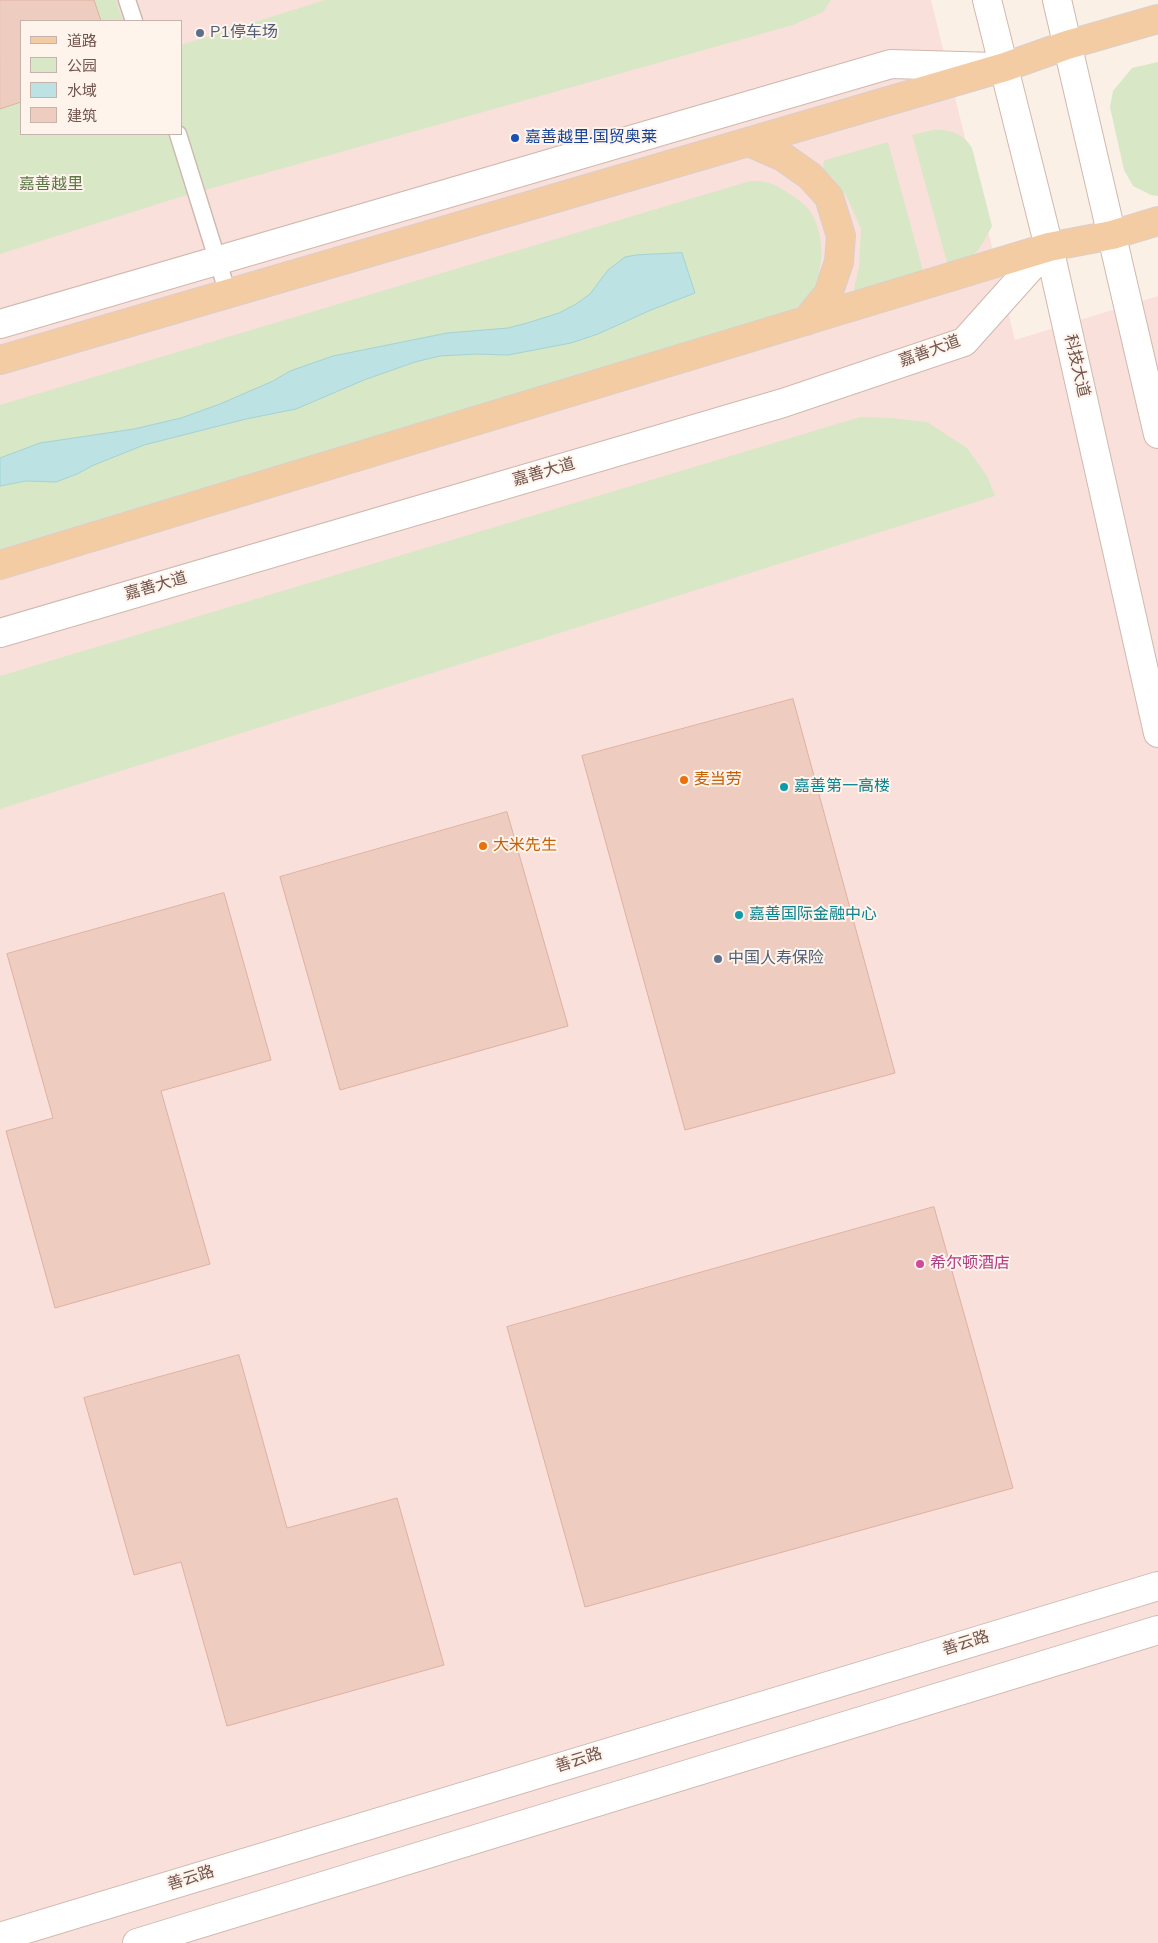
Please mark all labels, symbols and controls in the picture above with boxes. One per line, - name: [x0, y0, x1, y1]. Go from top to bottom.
- legend: [20, 20, 182, 135]
- place label: P1停车场: [210, 23, 278, 43]
- marker: P1停车场: [194, 27, 206, 39]
- text: 道路: [67, 31, 97, 51]
- text: 公园: [67, 56, 97, 76]
- text: 水域: [67, 81, 97, 101]
- text: 建筑: [67, 106, 97, 126]
- place label: 嘉善越里·国贸奥莱: [525, 128, 657, 148]
- marker: 嘉善越里·国贸奥莱: [509, 132, 521, 144]
- park label: 嘉善越里: [19, 175, 83, 195]
- street label: 嘉善大道: [897, 332, 963, 372]
- street label: 科技大道: [1059, 333, 1093, 399]
- street label: 嘉善大道: [511, 455, 577, 491]
- street label: 嘉善大道: [123, 569, 189, 605]
- place label: 麦当劳: [694, 770, 742, 790]
- marker: 麦当劳: [678, 774, 690, 786]
- place label: 嘉善第一高楼: [794, 777, 890, 797]
- marker: 嘉善第一高楼: [778, 781, 790, 793]
- place label: 大米先生: [493, 836, 557, 856]
- marker: 大米先生: [477, 840, 489, 852]
- place label: 嘉善国际金融中心: [749, 905, 877, 925]
- marker: 嘉善国际金融中心: [733, 909, 745, 921]
- place label: 中国人寿保险: [728, 949, 824, 969]
- marker: 中国人寿保险: [712, 953, 724, 965]
- place label: 希尔顿酒店: [930, 1254, 1010, 1274]
- marker: 希尔顿酒店: [914, 1258, 926, 1270]
- street label: 善云路: [940, 1628, 992, 1660]
- street label: 善云路: [553, 1745, 605, 1777]
- street label: 善云路: [165, 1863, 217, 1895]

